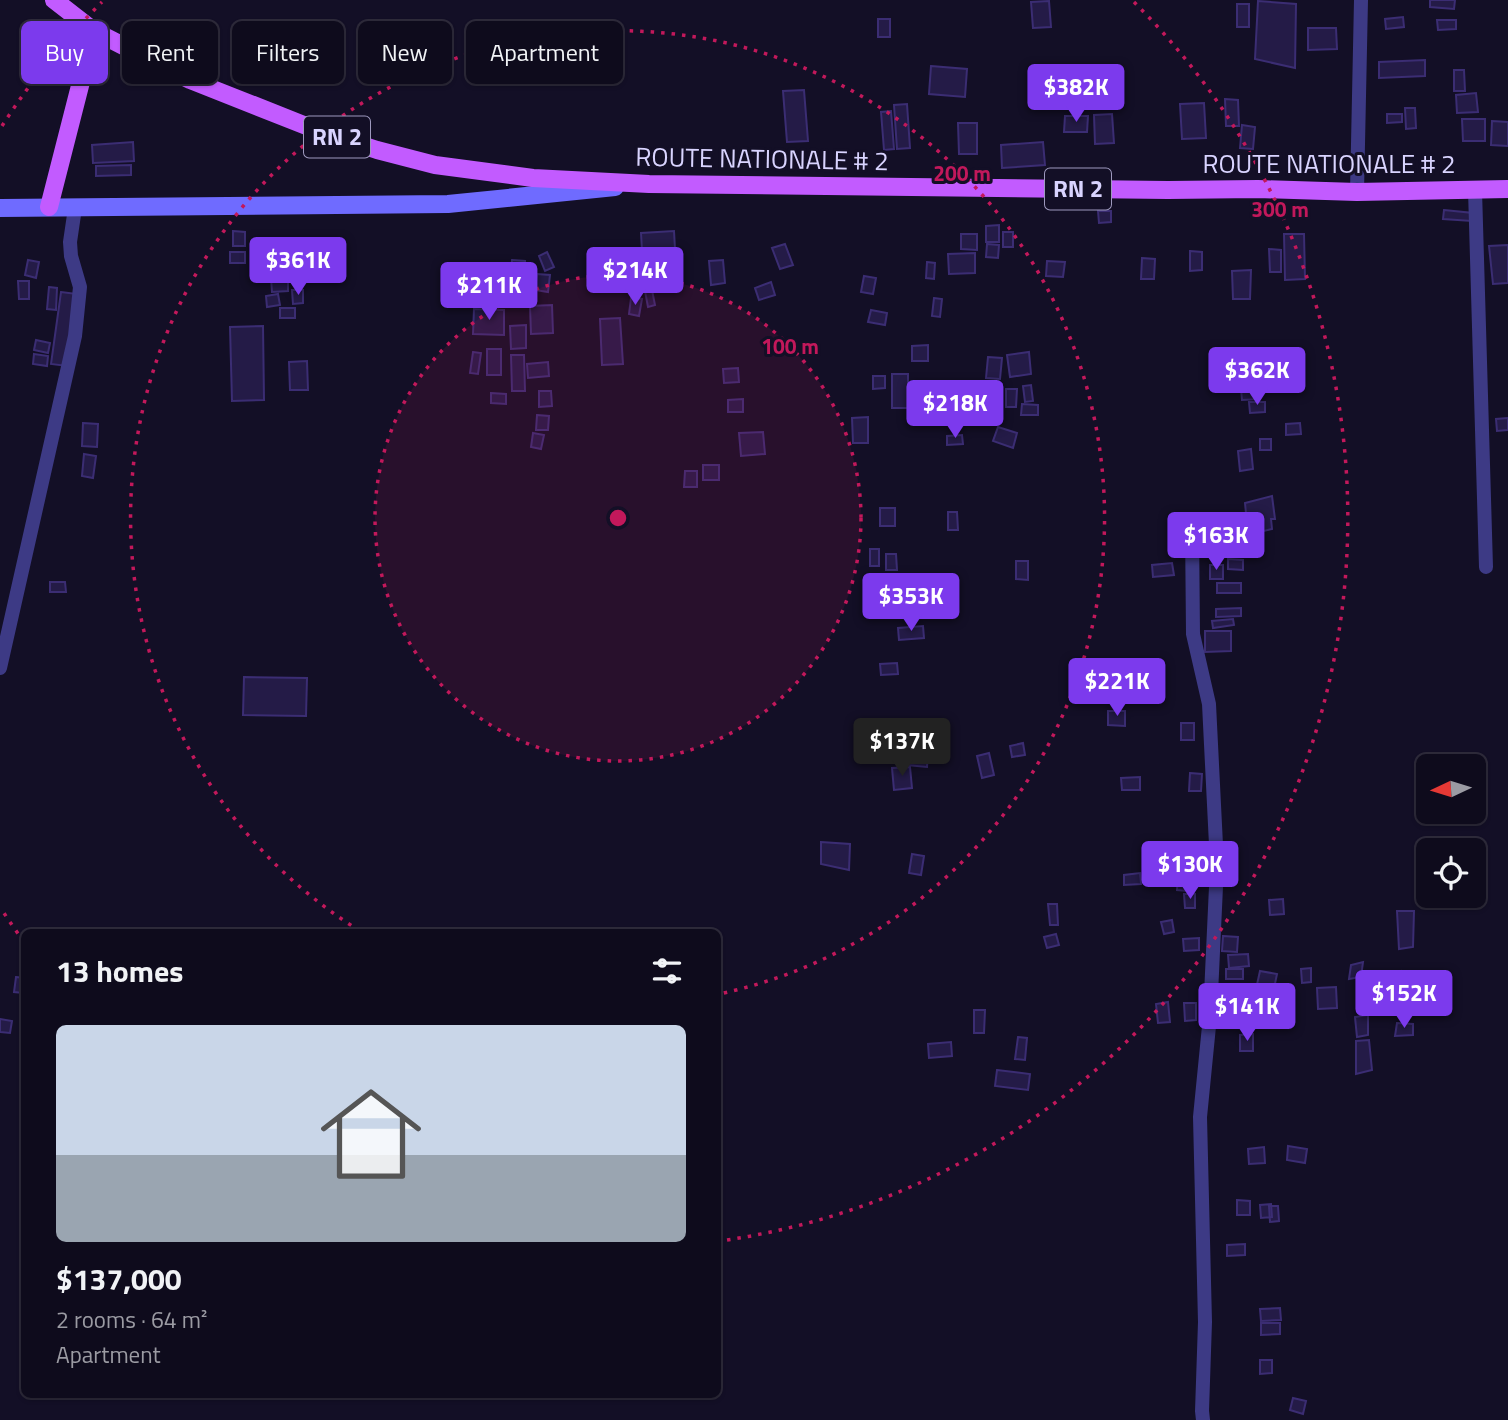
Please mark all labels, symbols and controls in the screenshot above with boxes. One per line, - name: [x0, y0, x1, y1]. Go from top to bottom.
- chip: Buy: [21, 21, 108, 84]
- chip: Rent: [122, 21, 218, 84]
- chip: Filters: [232, 21, 344, 84]
- chip: New: [358, 21, 452, 84]
- chip: Apartment: [466, 21, 623, 84]
- pin: $382K: [1027, 64, 1125, 124]
- text: $382K: [1043, 69, 1109, 104]
- road number: RN 2: [304, 117, 370, 158]
- street label: ROUTE NATIONALE # 2: [635, 137, 889, 180]
- street label: ROUTE NATIONALE # 2: [1202, 144, 1456, 183]
- text: 200 m: [933, 157, 991, 189]
- road number: RN 2: [1045, 168, 1111, 210]
- text: 300 m: [1251, 193, 1309, 225]
- pin: $361K: [249, 238, 347, 297]
- text: $361K: [265, 242, 331, 277]
- pin: $214K: [586, 247, 684, 307]
- text: $214K: [602, 252, 668, 287]
- pin: $211K: [440, 262, 538, 322]
- text: $211K: [456, 267, 522, 302]
- text: 100 m: [761, 330, 819, 362]
- pin: $362K: [1208, 348, 1306, 407]
- text: $362K: [1224, 352, 1290, 387]
- pin: $218K: [906, 380, 1004, 440]
- text: $218K: [922, 385, 988, 420]
- centre of rings: [606, 506, 630, 530]
- pin: $163K: [1167, 512, 1265, 572]
- text: $163K: [1183, 517, 1249, 552]
- pin: $353K: [862, 574, 960, 633]
- text: $353K: [878, 578, 944, 613]
- pin: $221K: [1068, 658, 1166, 718]
- text: $221K: [1084, 663, 1150, 698]
- pin: $137K: [853, 718, 951, 778]
- text: $137K: [869, 723, 935, 758]
- north arrow: [1416, 754, 1486, 824]
- map controls: [1416, 754, 1486, 908]
- button: locate: [1416, 838, 1486, 908]
- pin: $130K: [1141, 842, 1239, 901]
- text: $130K: [1157, 846, 1223, 881]
- text: 13 homes: [56, 948, 183, 994]
- icon: filters: [648, 952, 686, 990]
- pin: $152K: [1355, 970, 1453, 1030]
- text: $152K: [1371, 975, 1437, 1010]
- pin: $141K: [1198, 984, 1296, 1043]
- text: $141K: [1214, 988, 1280, 1023]
- icon: home: [308, 1071, 434, 1197]
- text: $137,000: [56, 1256, 182, 1302]
- text: 2 rooms · 64 m²: [56, 1302, 207, 1337]
- text: Apartment: [56, 1337, 161, 1372]

